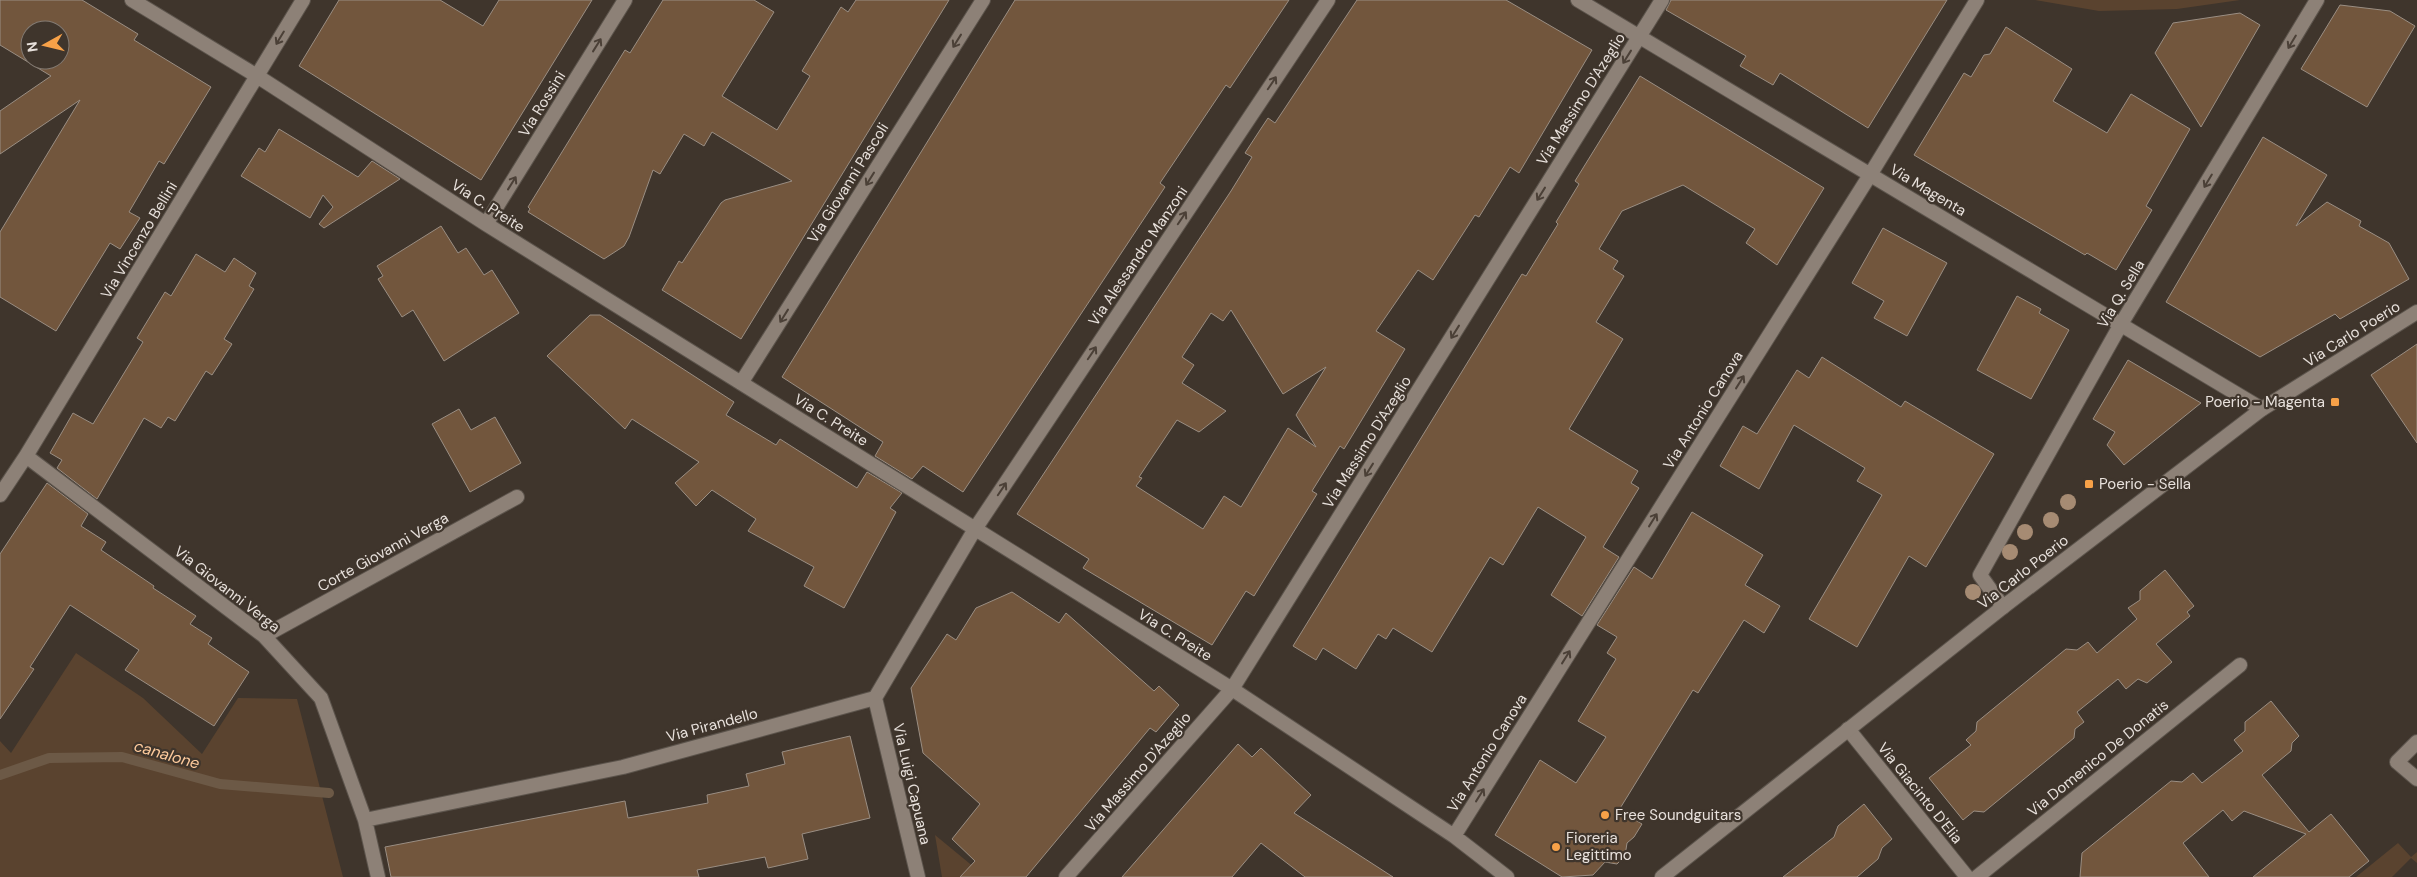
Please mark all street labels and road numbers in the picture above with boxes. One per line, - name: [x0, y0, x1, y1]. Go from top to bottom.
- street label: Via Massimo D'Azeglio: [1532, 29, 1630, 169]
- street label: Via Rossini: [514, 67, 570, 141]
- street label: Via Giovanni Pascoli: [803, 119, 893, 247]
- street label: Via Magenta: [1886, 159, 1970, 221]
- street label: Via C. Preite: [447, 175, 529, 237]
- street label: Via Vincenzo Bellini: [96, 178, 182, 302]
- street label: Via Alessandro Manzoni: [1084, 182, 1192, 330]
- street label: Via Q. Sella: [2093, 256, 2149, 332]
- street label: Via Carlo Poerio: [2300, 296, 2404, 372]
- street label: Via Antonio Canova: [1659, 347, 1747, 473]
- street label: Via Massimo D'Azeglio: [1318, 372, 1416, 512]
- street label: Via C. Preite: [790, 389, 872, 451]
- street label: Corte Giovanni Verga: [314, 508, 452, 596]
- street label: Via Carlo Poerio: [1973, 530, 2073, 614]
- street label: Via Giovanni Verga: [170, 541, 284, 637]
- street label: Via C. Preite: [1134, 604, 1216, 666]
- street label: Via Antonio Canova: [1443, 690, 1531, 816]
- street label: Via Domenico De Donatis: [2023, 695, 2173, 821]
- street label: Via Pirandello: [664, 703, 760, 747]
- street label: Via Massimo D'Azeglio: [1080, 708, 1196, 836]
- street label: Via Luigi Capuana: [888, 721, 936, 847]
- street label: Via Giacinto D'Elia: [1873, 738, 1967, 848]

